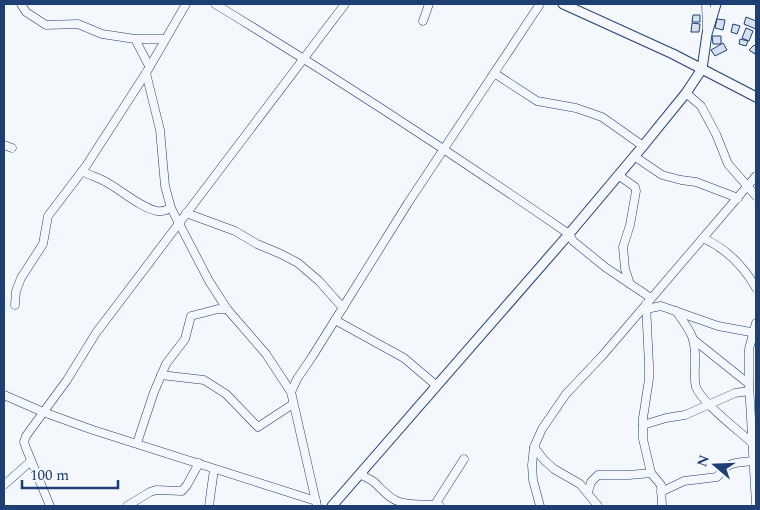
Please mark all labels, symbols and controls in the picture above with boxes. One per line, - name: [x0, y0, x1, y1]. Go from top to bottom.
- north arrow: [690, 440, 740, 490]
- text: N: [691, 452, 715, 470]
- scale bar: [22, 458, 119, 490]
- text: 100 m: [30, 464, 69, 487]

